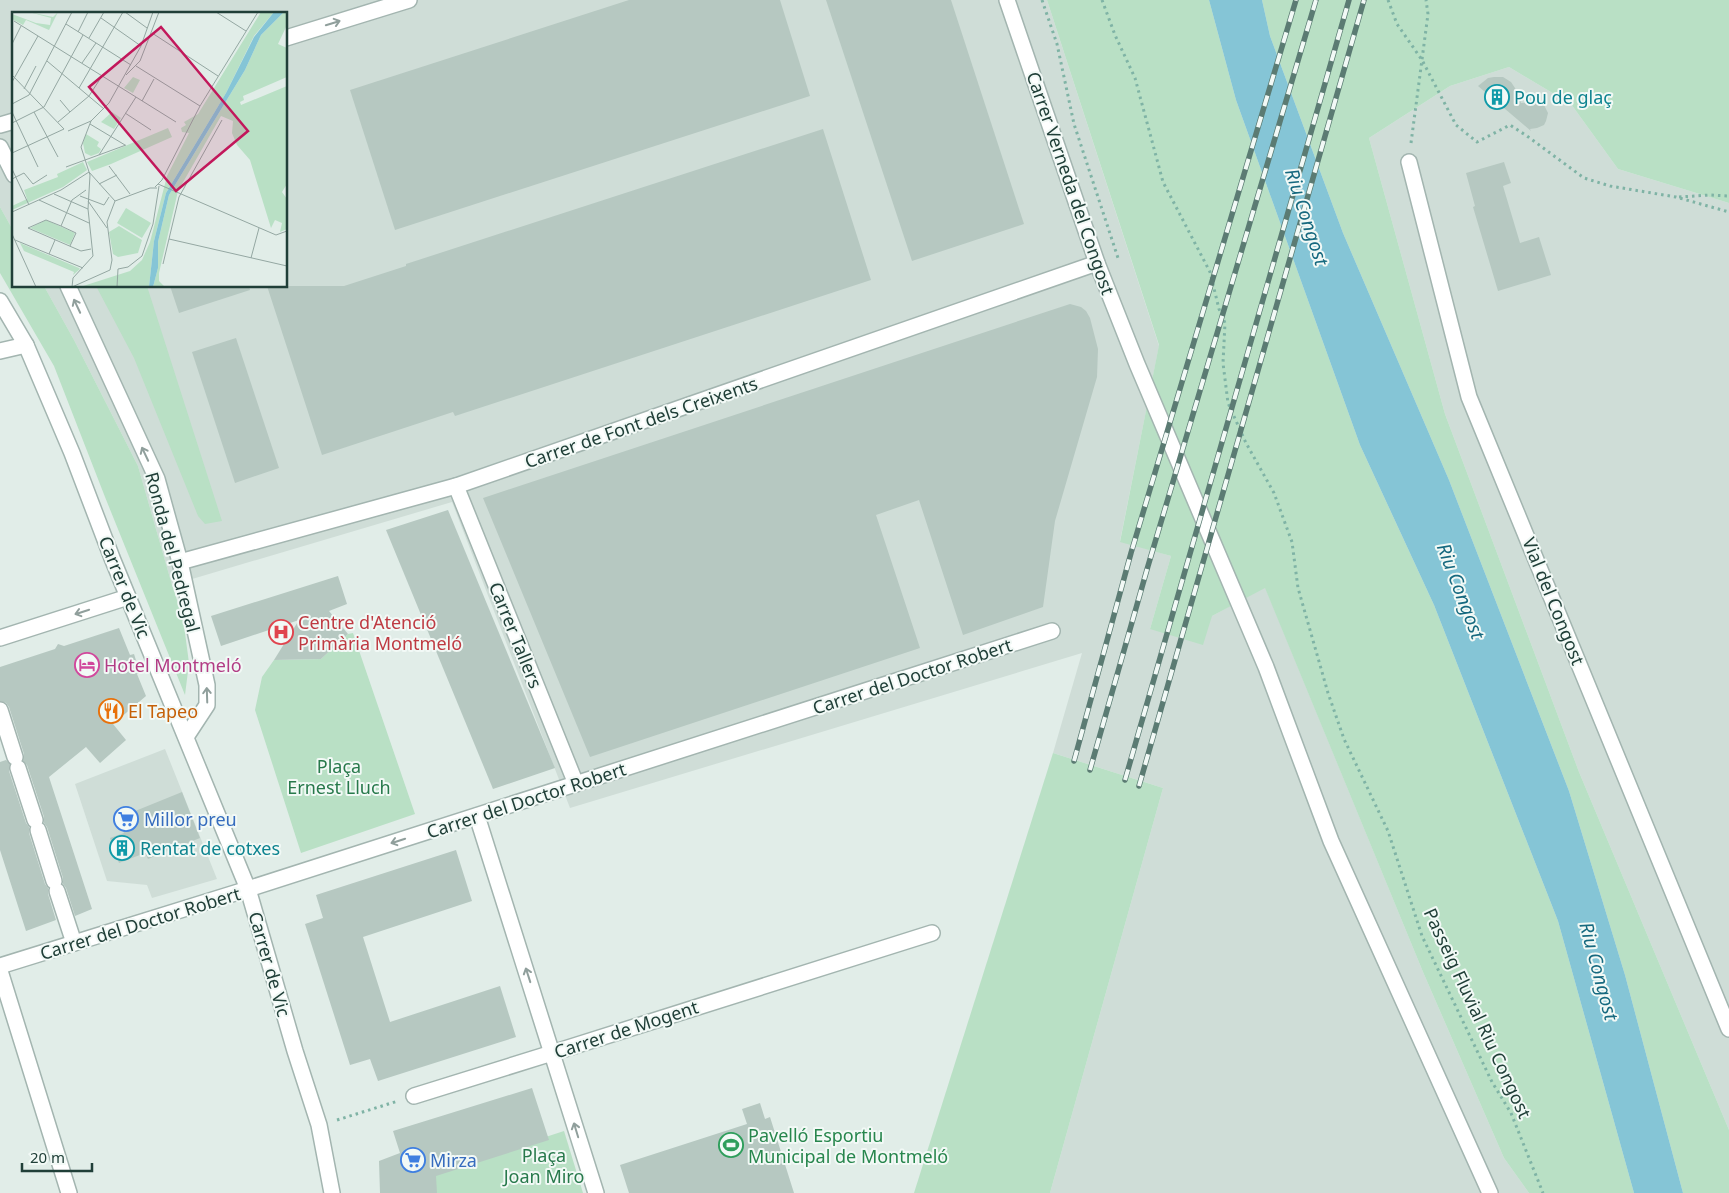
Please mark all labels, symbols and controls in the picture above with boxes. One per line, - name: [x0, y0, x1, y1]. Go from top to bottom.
- inset map: [12, 12, 288, 288]
- one-way arrow: [324, 18, 340, 28]
- street label: Carrer Verneda del Congost: [1021, 68, 1121, 298]
- building icon: Pou de glaç: [1484, 84, 1510, 110]
- place label: Pou de glaç: [1514, 85, 1612, 109]
- water label: Riu Congost: [1279, 165, 1335, 270]
- one-way arrow: [72, 299, 82, 314]
- street label: Carrer de Font dels Creixents: [521, 371, 761, 473]
- one-way arrow: [140, 447, 150, 462]
- street label: Ronda del Pedregal: [140, 469, 206, 635]
- street label: Carrer de Vic: [94, 532, 157, 642]
- street label: Vial del Congost: [1517, 534, 1591, 669]
- water label: Riu Congost: [1431, 539, 1491, 643]
- street label: Carrer Tallers: [484, 578, 548, 692]
- one-way arrow: [74, 608, 90, 618]
- place label: Centre d'Atenció Primària Montmeló: [298, 610, 462, 655]
- hospital icon: Centre d'Atenció Primària Montmeló: [268, 619, 294, 645]
- street label: Carrer del Doctor Robert: [809, 632, 1015, 720]
- hotel icon: Hotel Montmeló: [74, 652, 100, 678]
- place label: Hotel Montmeló: [104, 653, 242, 677]
- one-way arrow: [202, 688, 212, 704]
- restaurant icon: El Tapeo: [98, 698, 124, 724]
- place label: El Tapeo: [128, 699, 198, 723]
- park label: Plaça Ernest Lluch: [287, 754, 391, 799]
- street label: Carrer del Doctor Robert: [423, 756, 629, 844]
- supermarket icon: Millor preu: [113, 806, 139, 832]
- place label: Millor preu: [144, 807, 237, 831]
- building icon: Rentat de cotxes: [109, 835, 135, 861]
- place label: Rentat de cotxes: [140, 836, 280, 860]
- one-way arrow: [390, 837, 406, 846]
- street label: Carrer del Doctor Robert: [37, 881, 244, 965]
- street label: Passeig Fluvial Riu Congost: [1419, 904, 1538, 1122]
- street label: Carrer de Vic: [244, 909, 297, 1020]
- water label: Riu Congost: [1573, 919, 1625, 1024]
- one-way arrow: [522, 967, 532, 983]
- street label: Carrer de Mogent: [551, 994, 702, 1064]
- one-way arrow: [571, 1122, 581, 1138]
- place label: Pavelló Esportiu Municipal de Montmeló: [748, 1123, 948, 1168]
- sports icon: Pavelló Esportiu Municipal de Montmeló: [718, 1132, 744, 1158]
- scale bar: [22, 1140, 92, 1172]
- park label: Plaça Joan Miro: [502, 1143, 584, 1188]
- text: 20 m: [30, 1147, 65, 1167]
- supermarket icon: Mirza: [400, 1147, 426, 1173]
- place label: Mirza: [430, 1148, 477, 1172]

